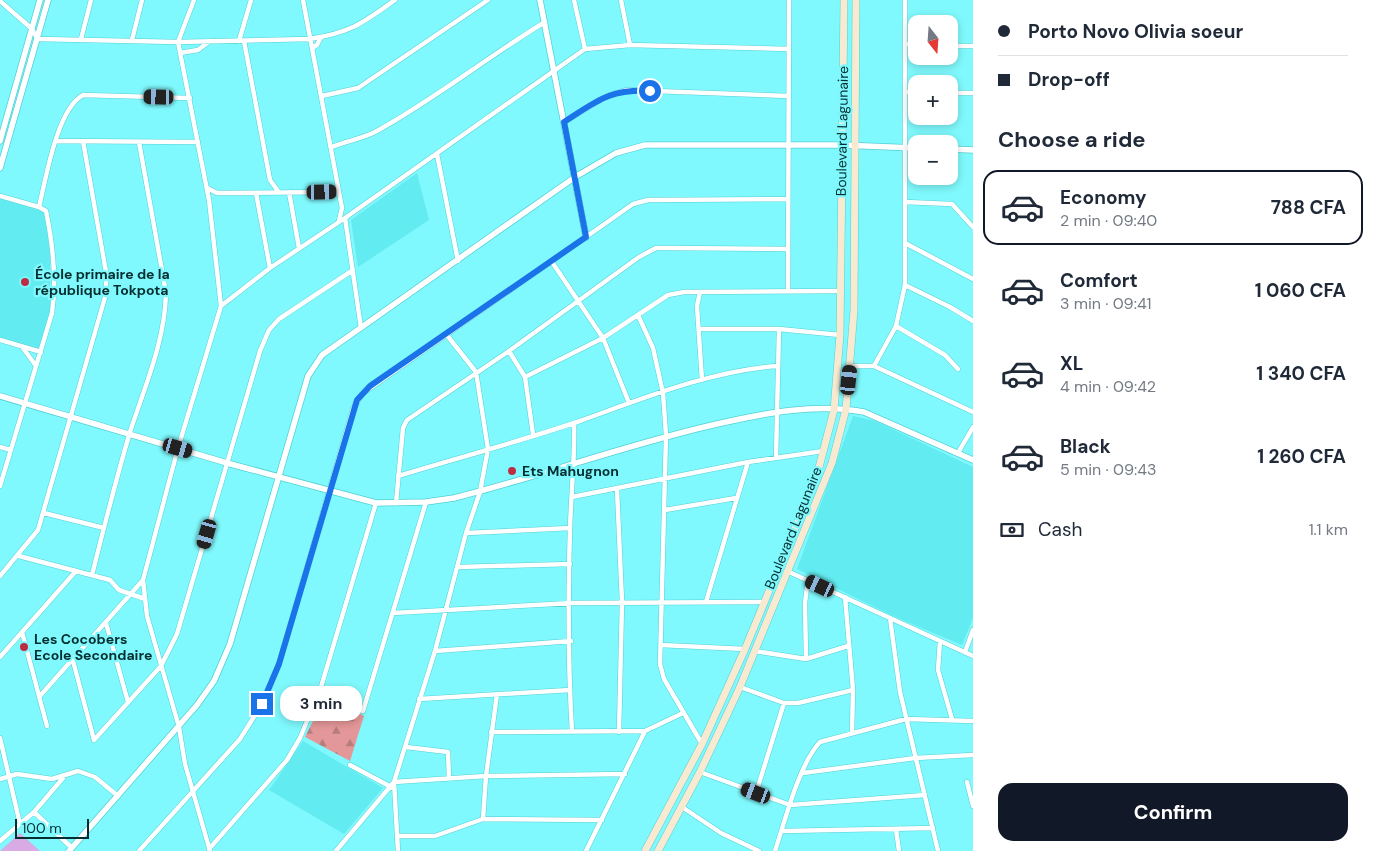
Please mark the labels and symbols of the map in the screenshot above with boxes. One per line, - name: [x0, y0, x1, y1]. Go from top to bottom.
- north arrow: [908, 15, 958, 65]
- street label: Boulevard Lagunaire: [832, 66, 852, 196]
- route start: [639, 80, 661, 102]
- car: [143, 89, 174, 105]
- car: [306, 184, 337, 200]
- place label: École primaire de la république Tokpota: [35, 265, 170, 299]
- marker: École primaire de la république Tokpota: [19, 276, 31, 288]
- car: [839, 364, 858, 396]
- car: [161, 437, 194, 459]
- place label: Ets Mahugnon: [522, 462, 619, 480]
- street label: Boulevard Lagunaire: [760, 464, 826, 592]
- marker: Ets Mahugnon: [506, 465, 518, 477]
- car: [195, 518, 218, 550]
- car: [803, 573, 836, 599]
- place label: Les Cocobers Ecole Secondaire: [34, 630, 152, 664]
- marker: Les Cocobers Ecole Secondaire: [18, 641, 30, 653]
- callout: 3 min: [280, 686, 362, 722]
- route end: [251, 693, 273, 715]
- car: [739, 781, 772, 805]
- scale bar: [15, 816, 89, 839]

